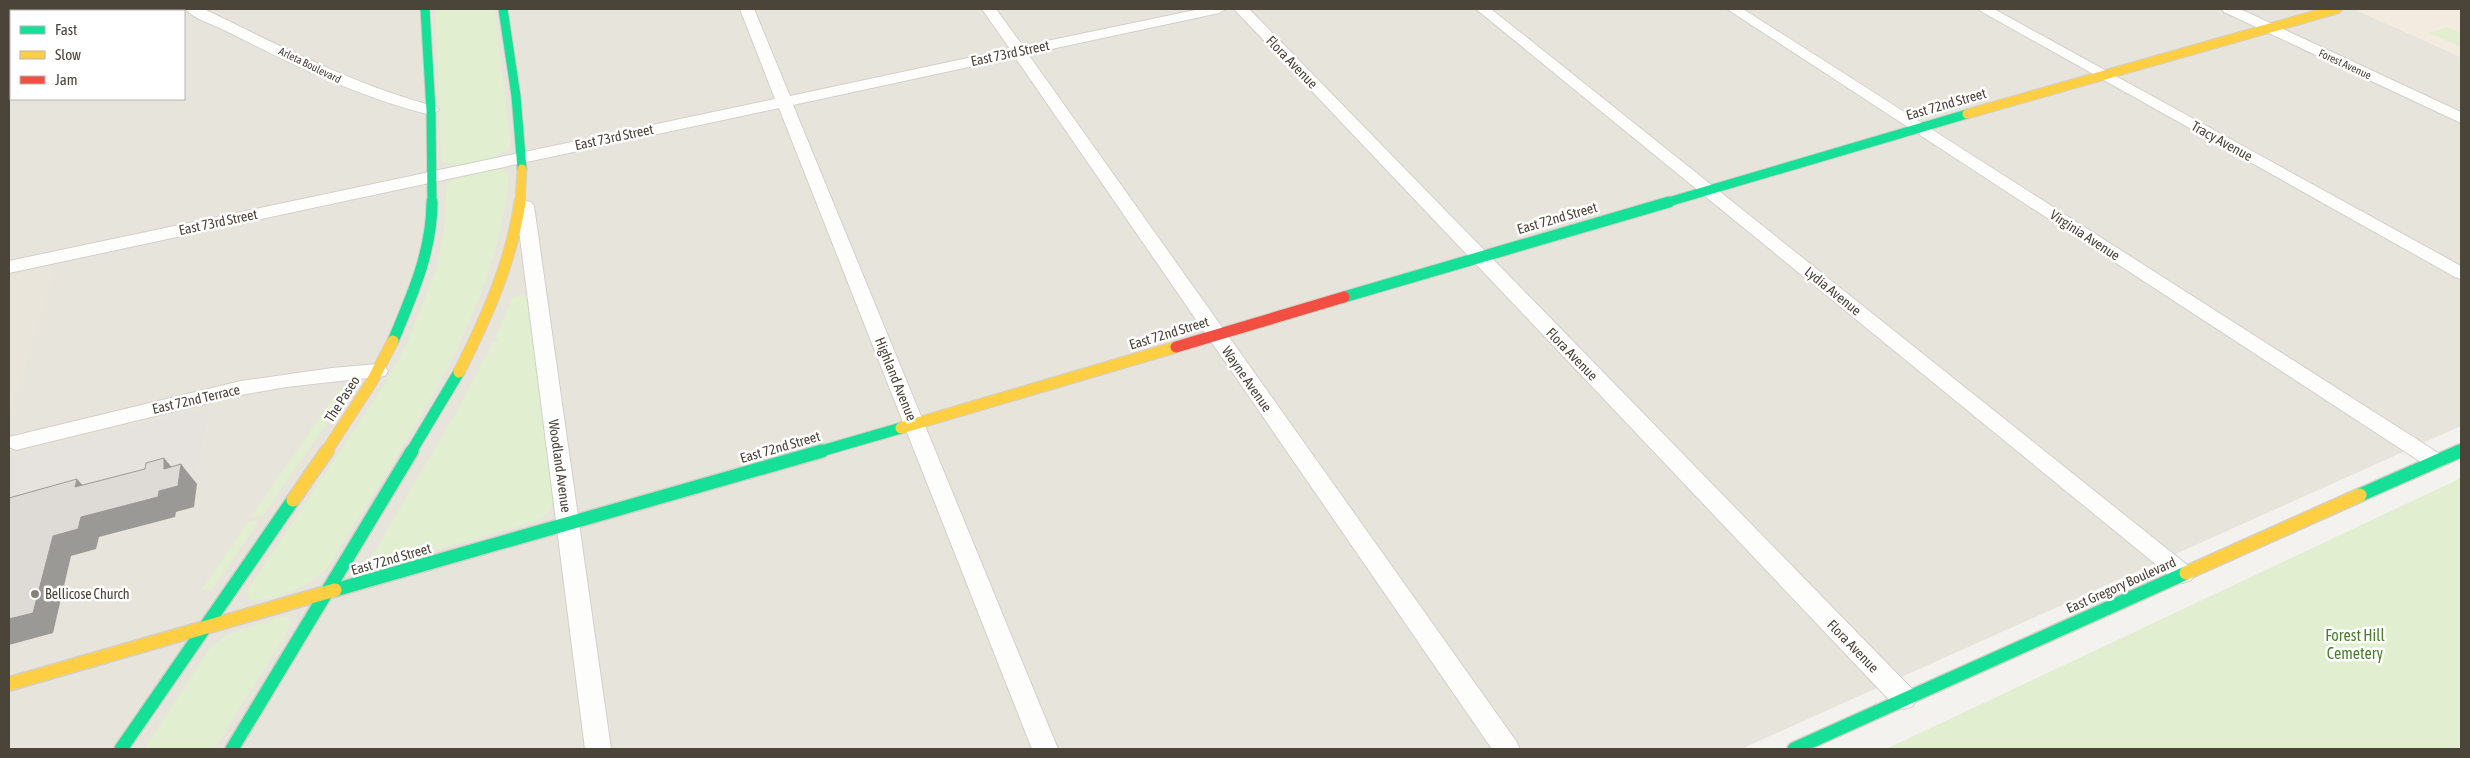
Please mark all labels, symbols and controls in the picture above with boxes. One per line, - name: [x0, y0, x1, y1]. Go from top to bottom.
- legend: [10, 10, 185, 100]
- text: Fast: [55, 21, 77, 38]
- street label: Flora Avenue: [1263, 32, 1321, 92]
- street label: East 73rd Street: [969, 37, 1051, 69]
- street label: Arleta Boulevard: [277, 45, 343, 85]
- text: Slow: [55, 46, 81, 63]
- street label: Forest Avenue: [2317, 47, 2373, 81]
- text: Jam: [55, 71, 78, 88]
- street label: East 72nd Street: [1904, 85, 1988, 123]
- street label: Tracy Avenue: [2189, 118, 2255, 164]
- street label: East 73rd Street: [573, 121, 655, 153]
- street label: East 72nd Street: [1515, 199, 1599, 237]
- street label: East 73rd Street: [177, 206, 259, 238]
- street label: Virginia Avenue: [2047, 206, 2123, 264]
- street label: Lydia Avenue: [1802, 263, 1864, 319]
- street label: East 72nd Street: [1127, 313, 1211, 353]
- street label: Flora Avenue: [1543, 324, 1601, 384]
- street label: Highland Avenue: [872, 335, 920, 423]
- street label: Wayne Avenue: [1219, 343, 1275, 415]
- street label: The Paseo: [321, 373, 363, 425]
- street label: East 72nd Terrace: [151, 381, 241, 417]
- street label: Woodland Avenue: [546, 418, 574, 514]
- street label: East 72nd Street: [738, 428, 822, 466]
- street label: East 72nd Street: [349, 540, 433, 578]
- street label: East Gregory Boulevard: [2064, 554, 2178, 616]
- place label: Bellicose Church: [45, 586, 130, 602]
- marker: Bellicose Church: [29, 588, 41, 600]
- street label: Flora Avenue: [1824, 616, 1882, 676]
- park label: Forest Hill Cemetery: [2325, 626, 2386, 663]

